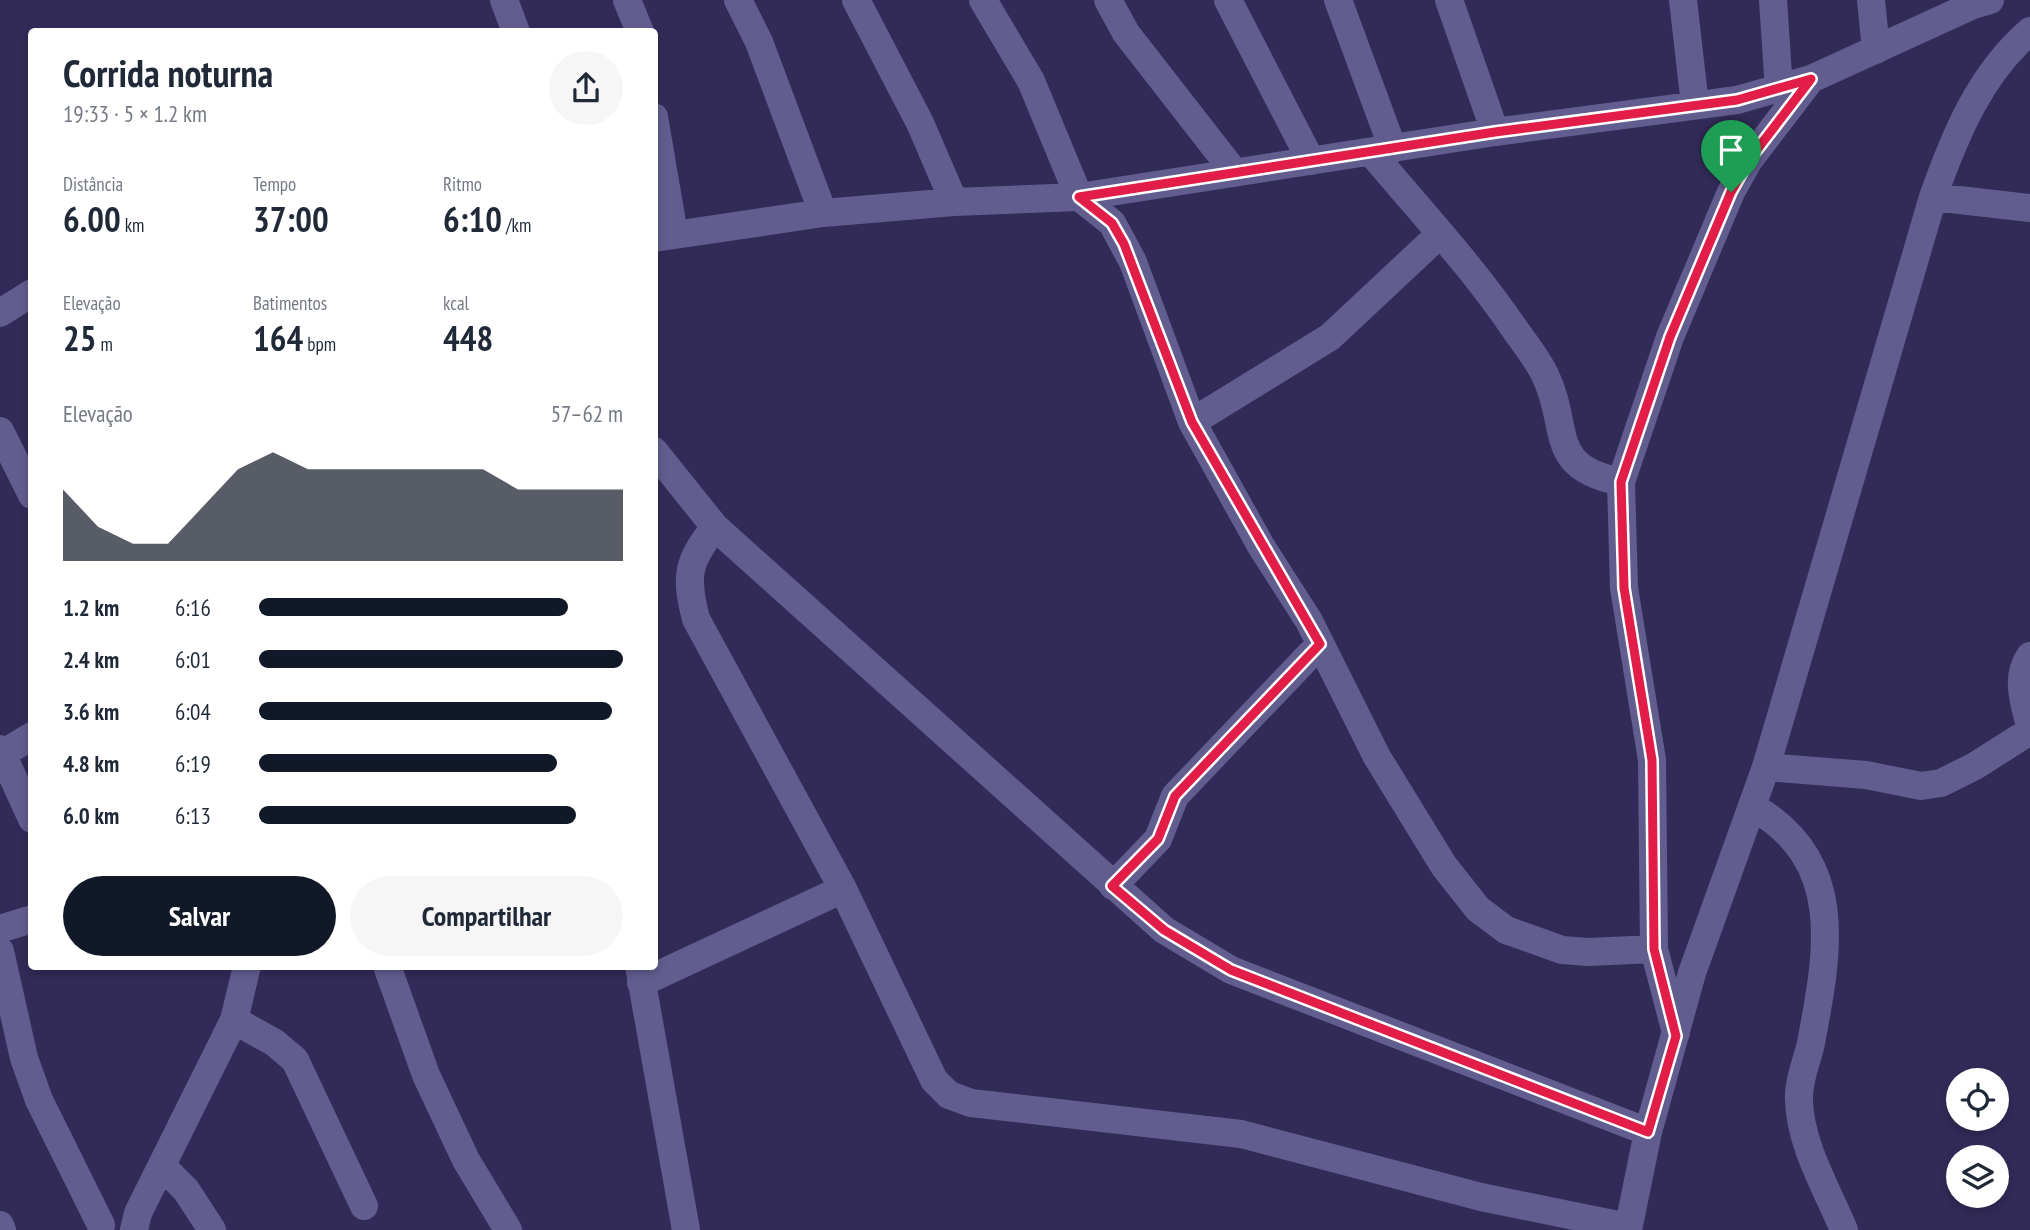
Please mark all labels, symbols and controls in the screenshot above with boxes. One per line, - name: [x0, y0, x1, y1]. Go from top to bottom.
- text: Corrida noturna: [63, 48, 273, 97]
- button: share: [549, 51, 623, 125]
- text: 19:33 · 5 × 1.2 km: [63, 99, 207, 128]
- pin: [1701, 120, 1761, 192]
- icon: arrive: [1712, 131, 1750, 169]
- text: Distância: [63, 172, 123, 196]
- text: Tempo: [253, 172, 296, 196]
- text: Ritmo: [443, 172, 482, 196]
- text: 6.00: [63, 196, 121, 242]
- text: 37:00: [253, 196, 329, 242]
- text: 6:10: [443, 196, 502, 242]
- text: km: [121, 213, 144, 237]
- text: /km: [502, 213, 531, 237]
- text: Elevação: [63, 291, 121, 315]
- text: Batimentos: [253, 291, 327, 315]
- text: kcal: [443, 291, 469, 315]
- text: 25: [63, 315, 96, 361]
- text: 164: [253, 315, 303, 361]
- text: 448: [443, 315, 493, 361]
- text: m: [96, 332, 113, 356]
- text: bpm: [303, 332, 336, 356]
- text: Elevação: [63, 399, 133, 428]
- text: 57–62 m: [551, 399, 623, 428]
- text: 1.2 km: [63, 593, 119, 622]
- text: 6:16: [175, 593, 211, 622]
- text: 2.4 km: [63, 645, 119, 674]
- text: 6:01: [175, 645, 211, 674]
- text: 3.6 km: [63, 697, 119, 726]
- text: 6:04: [175, 697, 211, 726]
- text: 4.8 km: [63, 749, 119, 778]
- text: 6:19: [175, 749, 211, 778]
- text: 6.0 km: [63, 801, 119, 830]
- text: 6:13: [175, 801, 211, 830]
- button: Salvar: [63, 876, 336, 956]
- button: Compartilhar: [350, 876, 623, 956]
- map controls: [1946, 1068, 2009, 1208]
- button: locate: [1946, 1068, 2009, 1131]
- button: layers: [1946, 1145, 2009, 1208]

